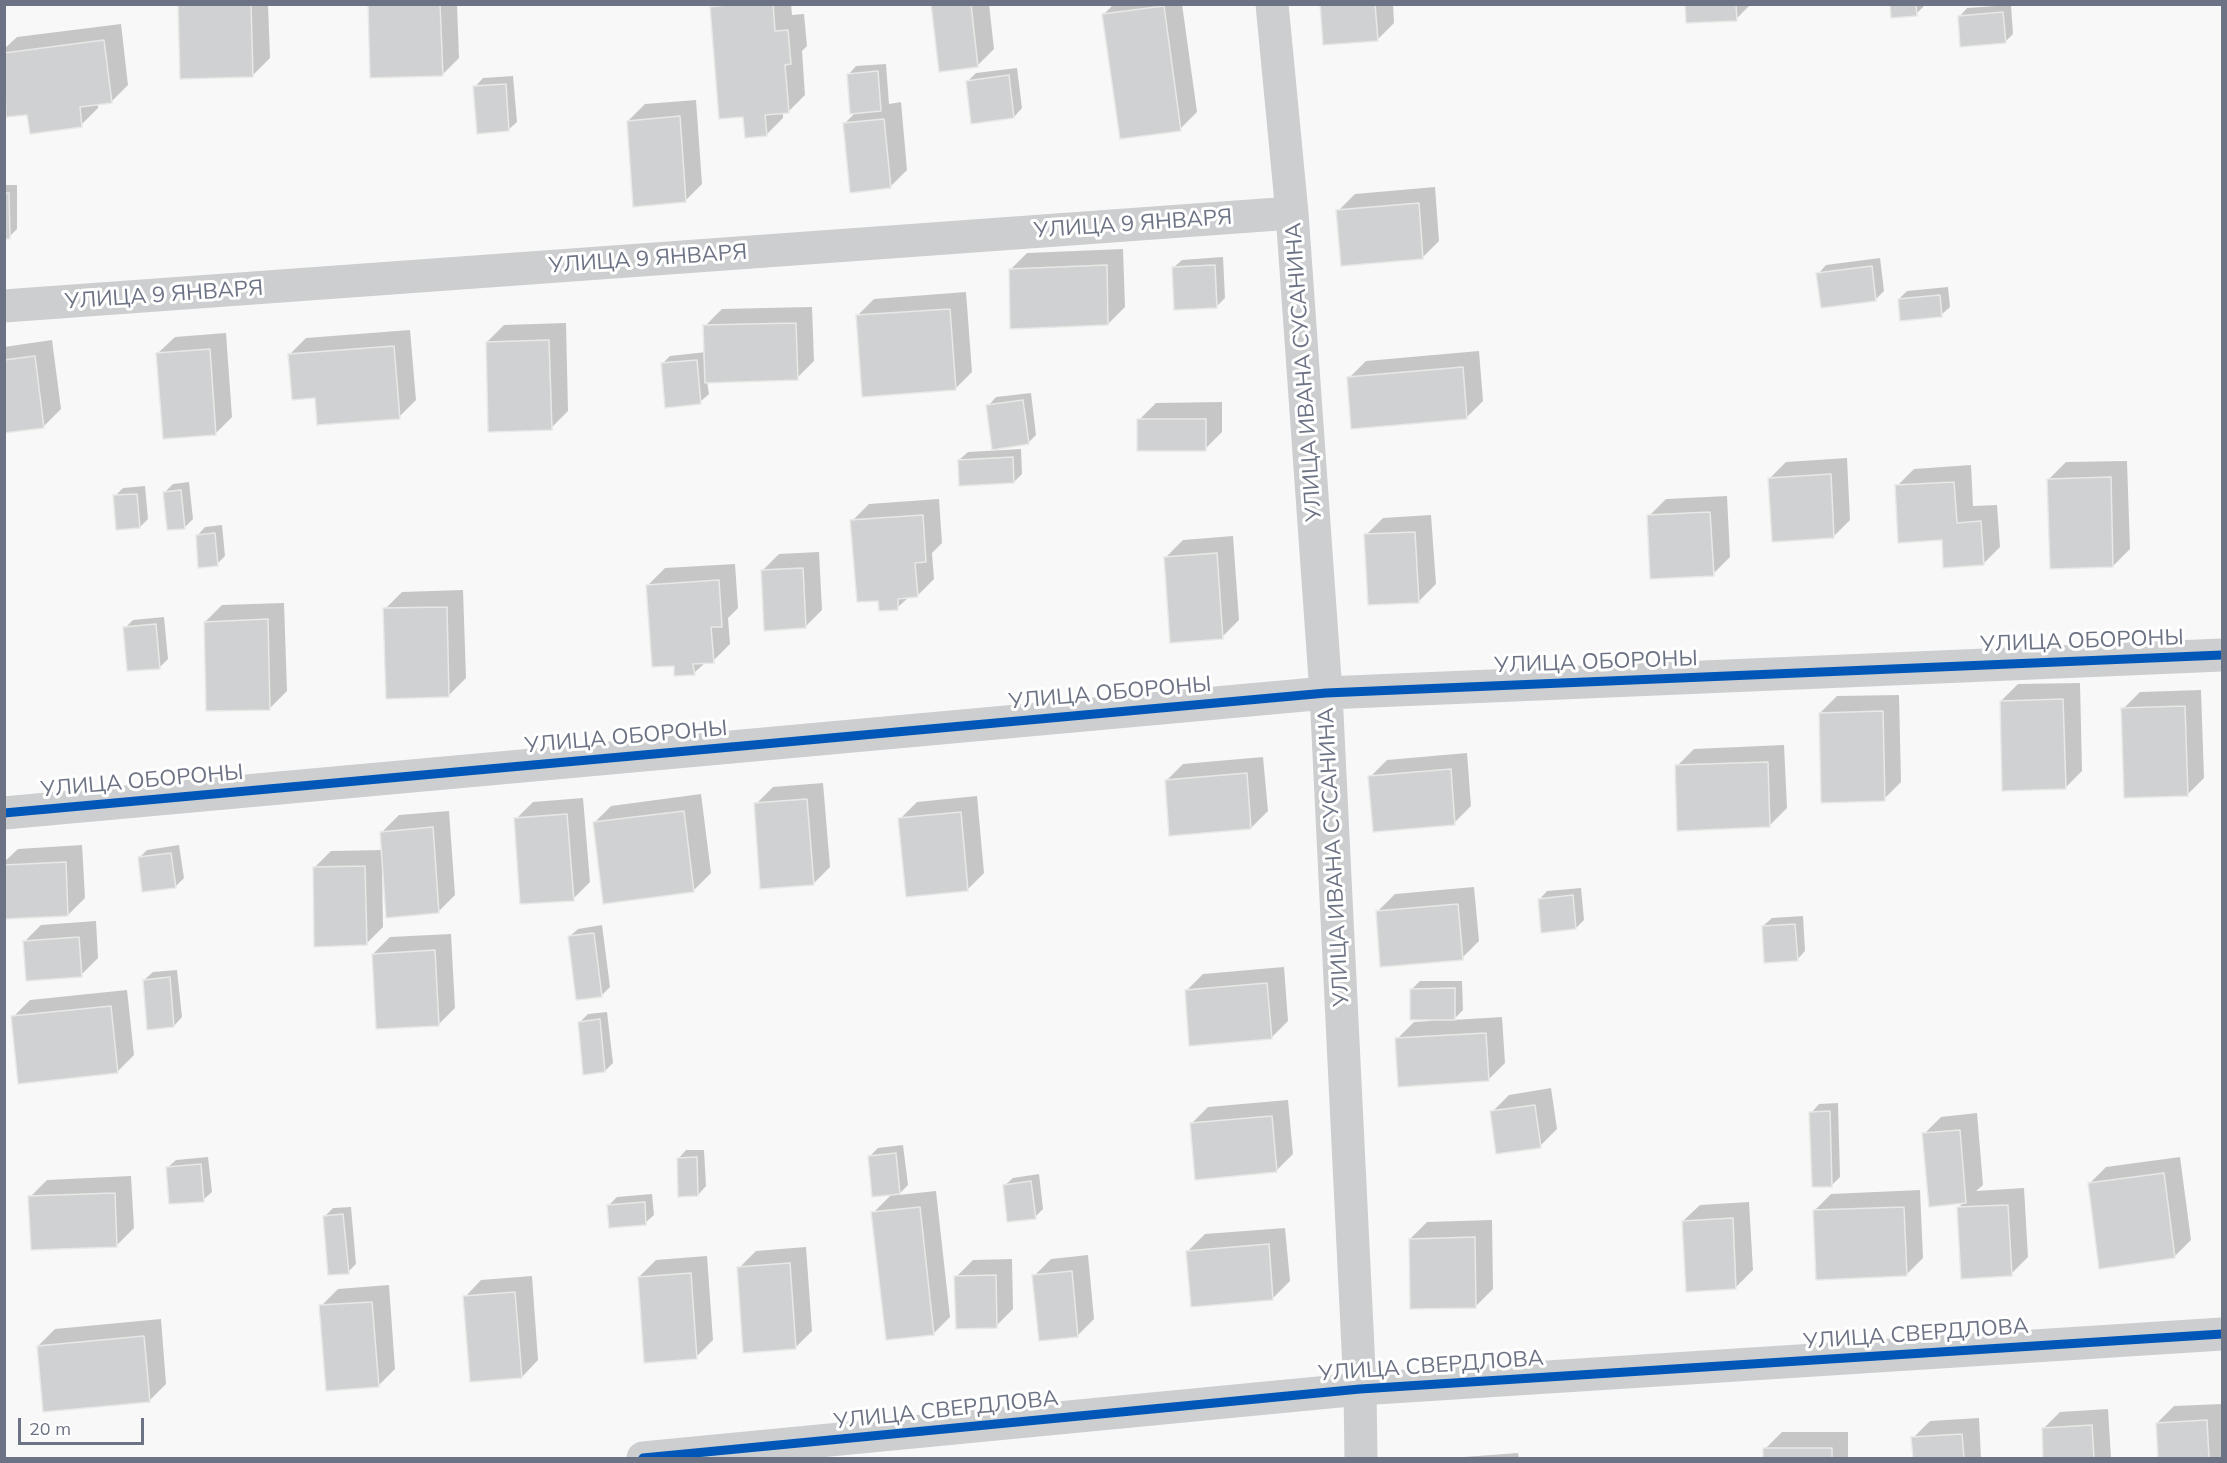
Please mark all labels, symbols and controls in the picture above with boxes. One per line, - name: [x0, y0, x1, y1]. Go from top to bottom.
- street label: УЛИЦА 9 ЯНВАРЯ: [1033, 204, 1233, 244]
- street label: УЛИЦА ИВАНА СУСАНИНА: [1280, 222, 1328, 522]
- street label: УЛИЦА 9 ЯНВАРЯ: [548, 239, 748, 279]
- street label: УЛИЦА 9 ЯНВАРЯ: [64, 275, 264, 315]
- street label: УЛИЦА ОБОРОНЫ: [1980, 624, 2184, 658]
- street label: УЛИЦА ОБОРОНЫ: [1494, 645, 1698, 679]
- street label: УЛИЦА ОБОРОНЫ: [1008, 671, 1212, 715]
- street label: УЛИЦА ИВАНА СУСАНИНА: [1313, 707, 1355, 1007]
- street label: УЛИЦА ОБОРОНЫ: [524, 715, 728, 759]
- street label: УЛИЦА ОБОРОНЫ: [40, 759, 244, 803]
- street label: УЛИЦА СВЕРДЛОВА: [1802, 1313, 2030, 1355]
- street label: УЛИЦА СВЕРДЛОВА: [1317, 1345, 1545, 1387]
- street label: УЛИЦА СВЕРДЛОВА: [832, 1385, 1060, 1435]
- scale bar: [21, 1406, 147, 1444]
- text: 20 m: [29, 1417, 71, 1440]

